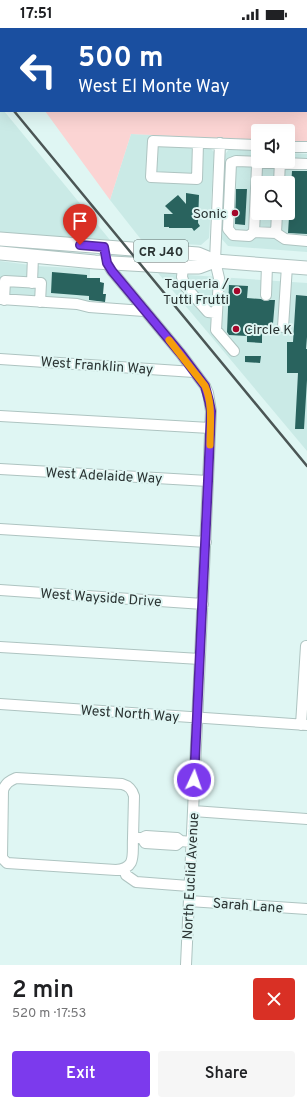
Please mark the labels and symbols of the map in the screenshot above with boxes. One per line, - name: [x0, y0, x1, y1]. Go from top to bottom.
- pin: [63, 204, 97, 245]
- place label: Sonic: [193, 206, 227, 223]
- marker: Sonic: [230, 208, 240, 218]
- road number: CR J40: [134, 240, 188, 262]
- place label: Taqueria / Tutti Frutti: [163, 276, 229, 309]
- marker: Taqueria / Tutti Frutti: [232, 286, 242, 296]
- place label: Circle K: [244, 322, 292, 339]
- marker: Circle K: [231, 324, 241, 334]
- street label: West Franklin Way: [40, 354, 154, 379]
- street label: West Adelaide Way: [45, 465, 163, 488]
- street label: West Wayside Drive: [40, 586, 162, 611]
- street label: West North Way: [80, 703, 180, 726]
- position arrow: [173, 759, 215, 801]
- street label: North Euclid Avenue: [180, 812, 203, 940]
- street label: Sarah Lane: [212, 896, 284, 917]

